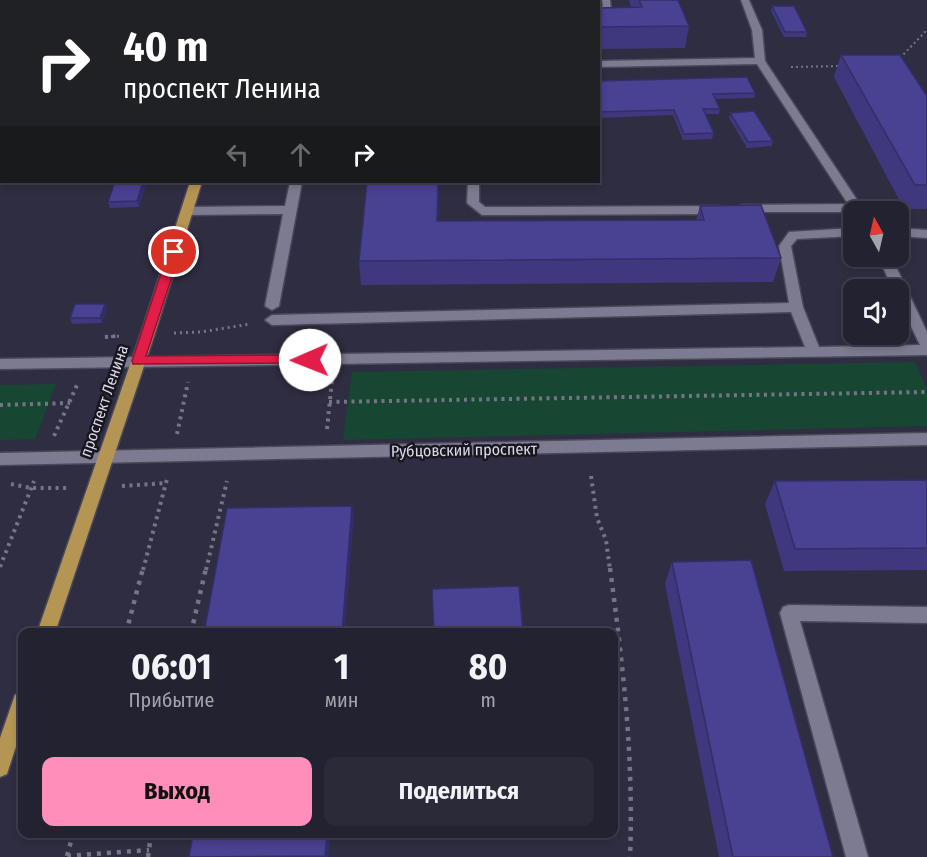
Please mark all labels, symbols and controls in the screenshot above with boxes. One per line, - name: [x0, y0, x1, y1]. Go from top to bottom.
- text: 40 m: [123, 22, 208, 72]
- icon: right: [24, 24, 102, 102]
- text: проспект Ленина: [123, 73, 321, 105]
- icon: left: [221, 138, 254, 171]
- icon: ahead: [284, 138, 317, 171]
- icon: right: [347, 138, 380, 171]
- north arrow: [843, 201, 909, 267]
- map controls: [843, 201, 909, 345]
- pin: [148, 226, 199, 277]
- icon: arrive: [157, 235, 190, 268]
- button: sound: [843, 279, 909, 345]
- position arrow: [278, 328, 342, 392]
- street label: проспект Ленина: [76, 342, 132, 460]
- street label: Рубцовский проспект: [391, 439, 538, 461]
- text: 06:01: [131, 645, 212, 689]
- text: 1: [334, 645, 349, 689]
- text: 80: [469, 645, 508, 689]
- text: Прибытие: [128, 688, 214, 712]
- text: мин: [325, 688, 358, 712]
- text: m: [480, 688, 496, 712]
- button: Выход: [42, 757, 312, 826]
- button: Поделиться: [324, 757, 594, 826]

